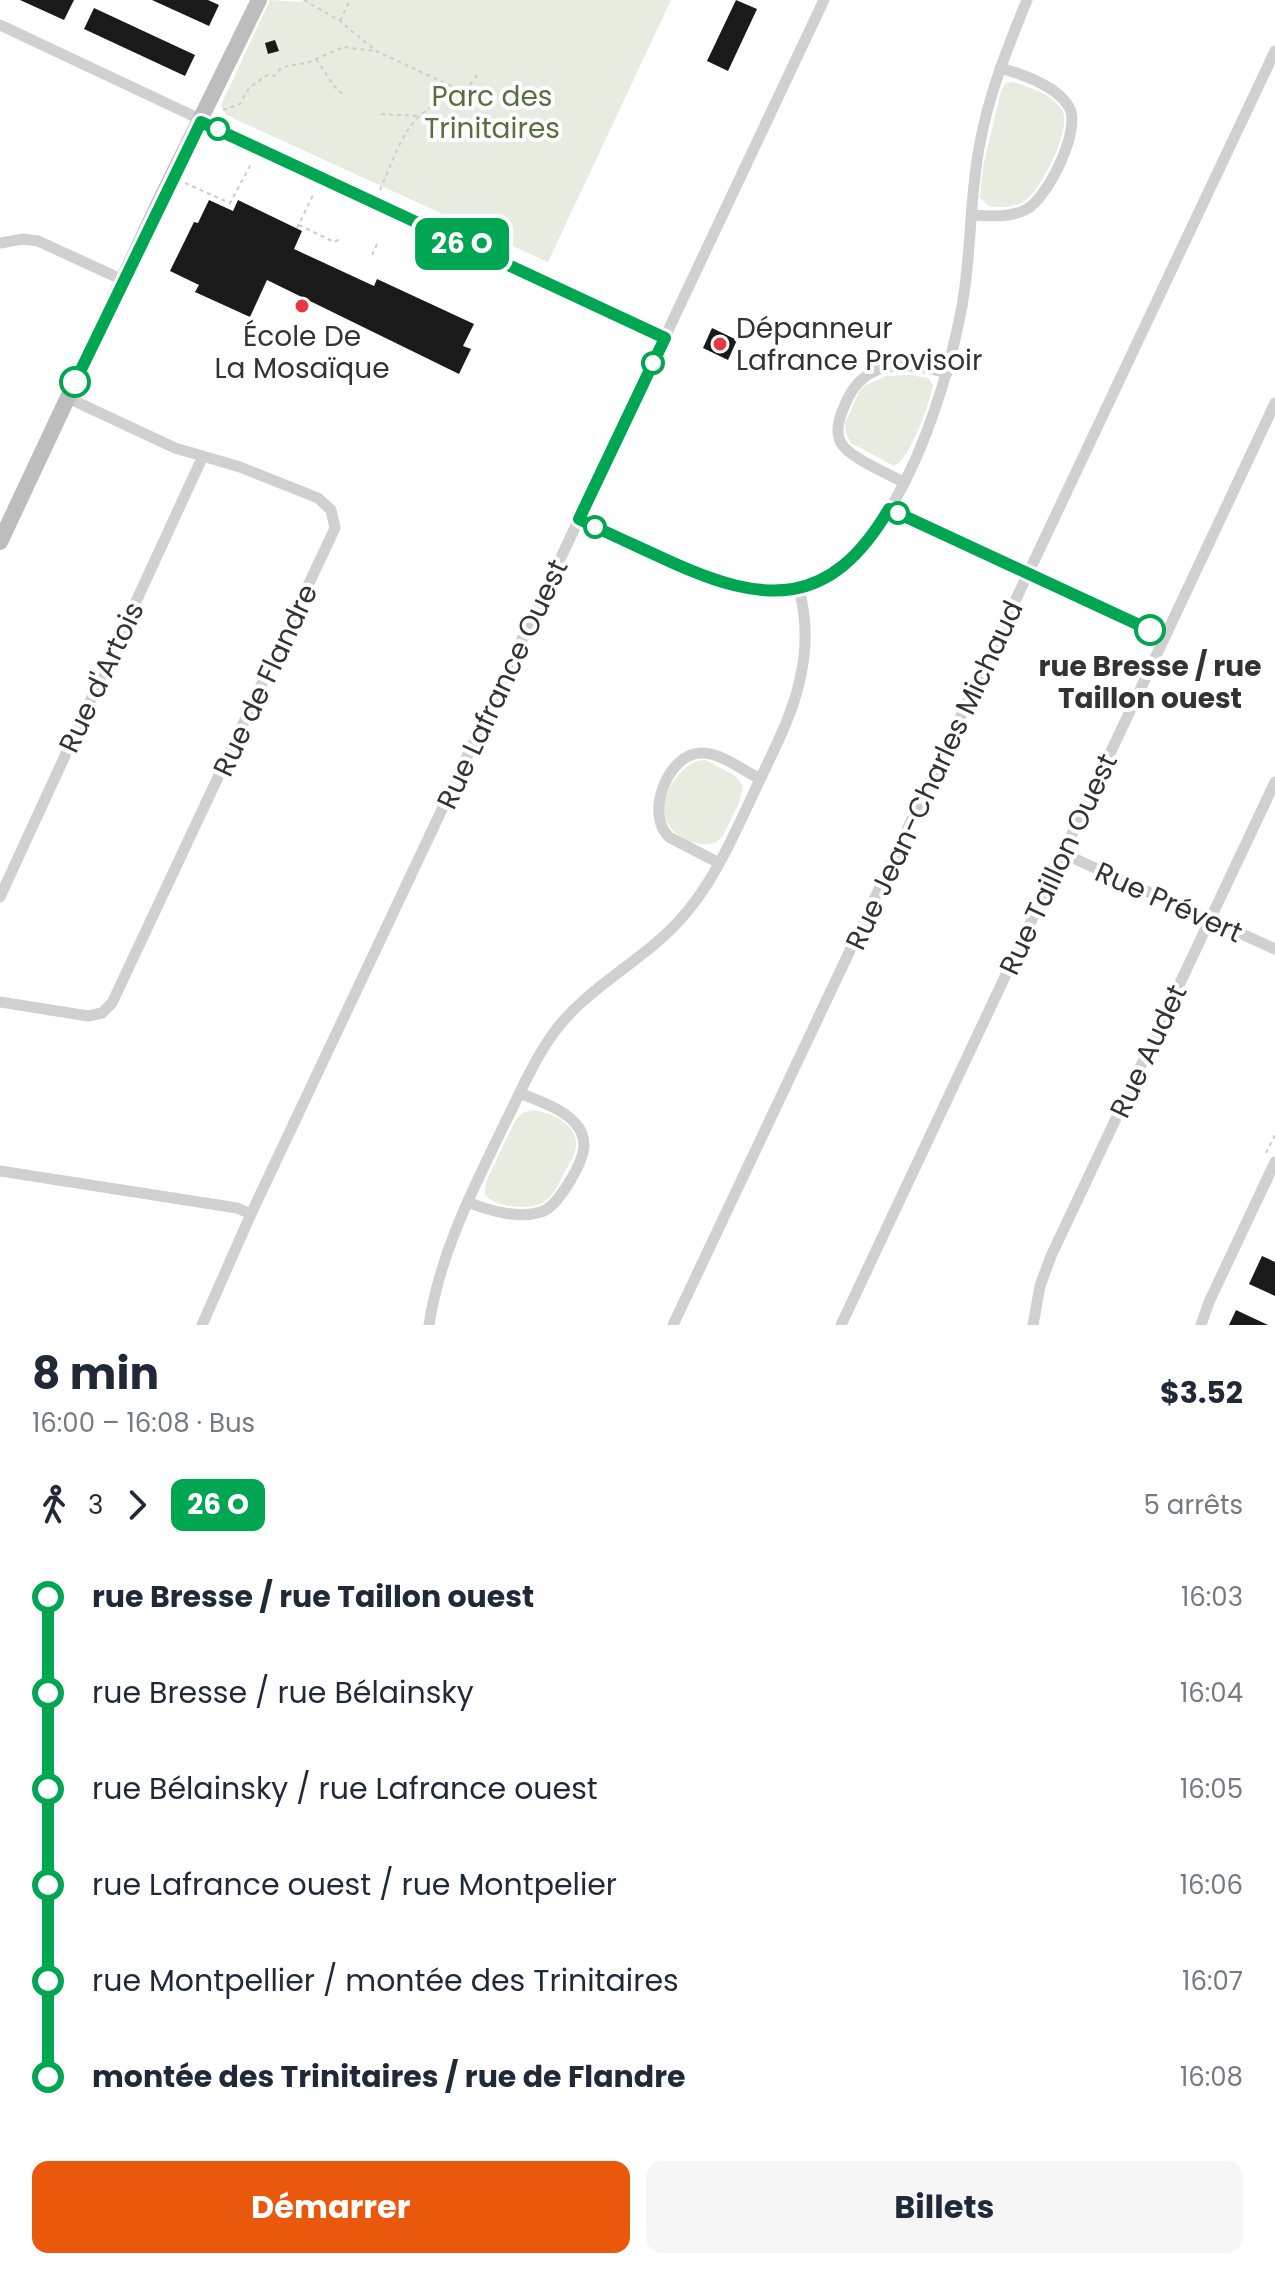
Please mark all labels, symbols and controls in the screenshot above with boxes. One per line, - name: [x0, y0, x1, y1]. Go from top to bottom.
- park label: Parc des Trinitaires: [424, 77, 560, 148]
- unlabelled marker: [207, 118, 229, 140]
- line badge: 26 O: [406, 218, 518, 270]
- text: 26 O: [431, 224, 493, 263]
- marker: École De La Mosaïque: [293, 297, 311, 315]
- place label: Dépanneur Lafrance Provisoir: [736, 309, 982, 380]
- place label: École De La Mosaïque: [214, 317, 390, 388]
- marker: Dépanneur Lafrance Provisoir: [711, 335, 729, 353]
- unlabelled marker: [642, 352, 664, 374]
- unlabelled marker: [60, 367, 90, 397]
- unlabelled marker: [887, 502, 909, 524]
- unlabelled marker: [584, 516, 606, 538]
- street label: Rue Lafrance Ouest: [427, 553, 577, 815]
- street label: Rue de Flandre: [204, 578, 327, 783]
- street label: Rue Jean-Charles Michaud: [836, 594, 1033, 956]
- street label: Rue d'Artois: [50, 596, 153, 759]
- marker: rue Bresse / rue Taillon ouest: [1135, 615, 1165, 645]
- place label: rue Bresse / rue Taillon ouest: [1039, 647, 1261, 718]
- street label: Rue Taillon Ouest: [990, 747, 1127, 981]
- street label: Rue Prévert: [1089, 853, 1249, 952]
- street label: Rue Audet: [1101, 978, 1196, 1124]
- text: 8 min: [32, 1343, 159, 1404]
- text: $3.52: [1160, 1371, 1243, 1414]
- text: 16:00 – 16:08 · Bus: [32, 1405, 255, 1441]
- icon: walk: [32, 1483, 76, 1527]
- icon: forward: [115, 1483, 159, 1527]
- text: 26 O: [187, 1485, 249, 1524]
- text: 3: [88, 1487, 103, 1523]
- text: 5 arrêts: [1144, 1487, 1243, 1523]
- text: rue Bresse / rue Taillon ouest: [92, 1575, 534, 1618]
- text: 16:03: [1181, 1579, 1243, 1615]
- text: rue Bresse / rue Bélainsky: [92, 1671, 474, 1714]
- text: 16:04: [1180, 1675, 1243, 1711]
- text: rue Bélainsky / rue Lafrance ouest: [92, 1767, 598, 1810]
- text: 16:05: [1180, 1771, 1243, 1807]
- text: rue Lafrance ouest / rue Montpelier: [92, 1863, 617, 1906]
- text: 16:06: [1180, 1867, 1243, 1903]
- text: rue Montpellier / montée des Trinitaires: [92, 1959, 679, 2002]
- text: 16:07: [1182, 1963, 1243, 1999]
- text: montée des Trinitaires / rue de Flandre: [92, 2055, 685, 2098]
- text: 16:08: [1180, 2059, 1243, 2095]
- button: Démarrer: [32, 2161, 630, 2253]
- button: Billets: [646, 2161, 1243, 2253]

